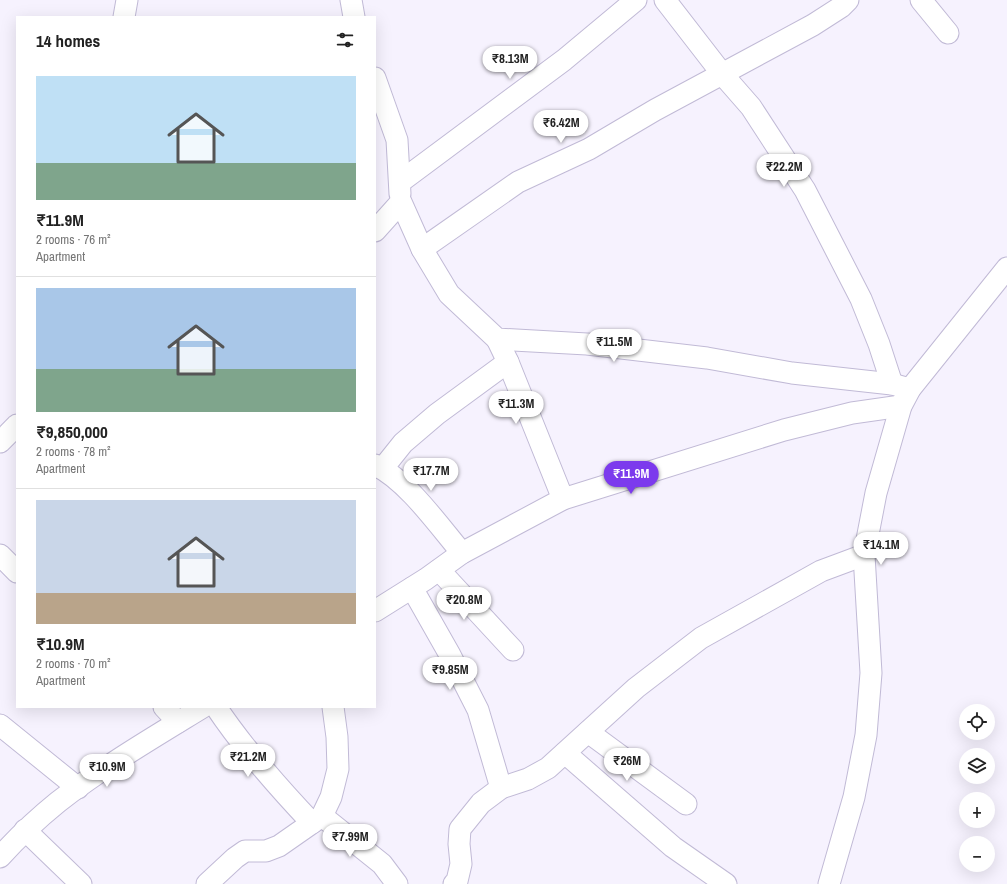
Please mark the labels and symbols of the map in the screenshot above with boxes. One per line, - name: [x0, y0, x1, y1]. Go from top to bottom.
- pin: ₹8.13M: [477, 46, 543, 80]
- pin: ₹6.42M: [528, 110, 594, 144]
- pin: ₹22.2M: [751, 154, 817, 188]
- pin: ₹11.5M: [581, 329, 647, 363]
- pin: ₹11.3M: [483, 391, 549, 425]
- pin: ₹17.7M: [398, 458, 464, 492]
- pin: ₹11.9M: [598, 461, 664, 495]
- pin: ₹14.1M: [848, 532, 914, 566]
- pin: ₹20.8M: [431, 587, 497, 621]
- pin: ₹9.85M: [417, 657, 483, 691]
- pin: ₹21.2M: [215, 744, 281, 778]
- pin: ₹26M: [603, 748, 651, 782]
- pin: ₹10.9M: [74, 754, 140, 788]
- pin: ₹7.99M: [317, 824, 383, 858]

